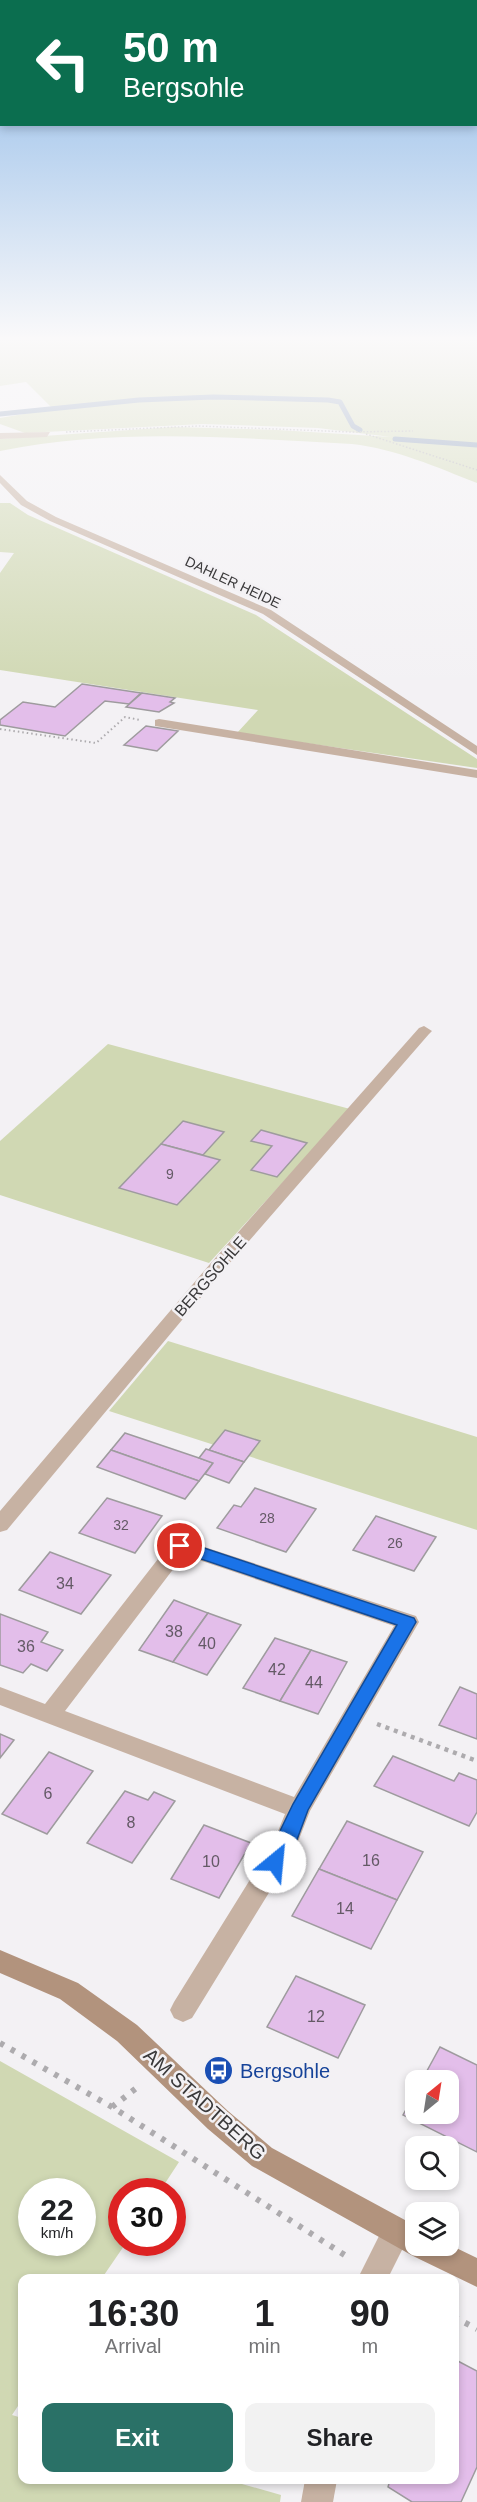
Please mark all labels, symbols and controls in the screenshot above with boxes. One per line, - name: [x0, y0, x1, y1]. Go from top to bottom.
- icon: left: [24, 24, 102, 102]
- text: 50 m: [123, 24, 219, 71]
- text: Bergsohle: [123, 73, 245, 103]
- street label: DAHLER HEIDE: [183, 553, 283, 611]
- house number: 9: [166, 1166, 174, 1182]
- street label: BERGSOHLE: [171, 1233, 249, 1319]
- house number: 28: [259, 1510, 275, 1526]
- house number: 32: [113, 1517, 129, 1533]
- pin: [154, 1520, 205, 1571]
- icon: arrive: [163, 1529, 196, 1562]
- house number: 26: [387, 1535, 403, 1551]
- house number: 34: [56, 1575, 74, 1592]
- house number: 38: [165, 1623, 183, 1640]
- house number: 40: [198, 1635, 216, 1652]
- house number: 36: [17, 1638, 35, 1655]
- house number: 42: [268, 1661, 286, 1678]
- house number: 44: [305, 1674, 323, 1691]
- house number: 6: [44, 1785, 53, 1802]
- house number: 8: [127, 1814, 136, 1831]
- position arrow: [243, 1830, 307, 1894]
- house number: 16: [362, 1852, 380, 1869]
- house number: 10: [202, 1853, 220, 1870]
- house number: 14: [336, 1900, 354, 1917]
- house number: 12: [307, 2008, 325, 2025]
- street label: AM STADTBERG: [140, 2044, 270, 2164]
- bus stop icon: Bergsohle: [203, 2055, 235, 2087]
- place label: Bergsohle: [240, 2060, 330, 2082]
- north arrow: [405, 2070, 459, 2124]
- map controls: [405, 2070, 459, 2256]
- button: search: [405, 2136, 459, 2190]
- speed limit sign: 30: [108, 2178, 186, 2256]
- text: 22: [40, 2193, 74, 2226]
- button: layers: [405, 2202, 459, 2256]
- text: km/h: [41, 2224, 73, 2241]
- text: 16:30: [87, 2293, 179, 2334]
- text: 1: [254, 2293, 275, 2334]
- text: 90: [350, 2293, 390, 2334]
- text: Arrival: [105, 2335, 162, 2357]
- text: min: [248, 2335, 281, 2357]
- text: m: [361, 2335, 378, 2357]
- button: Exit: [42, 2403, 233, 2472]
- button: Share: [245, 2403, 435, 2472]

